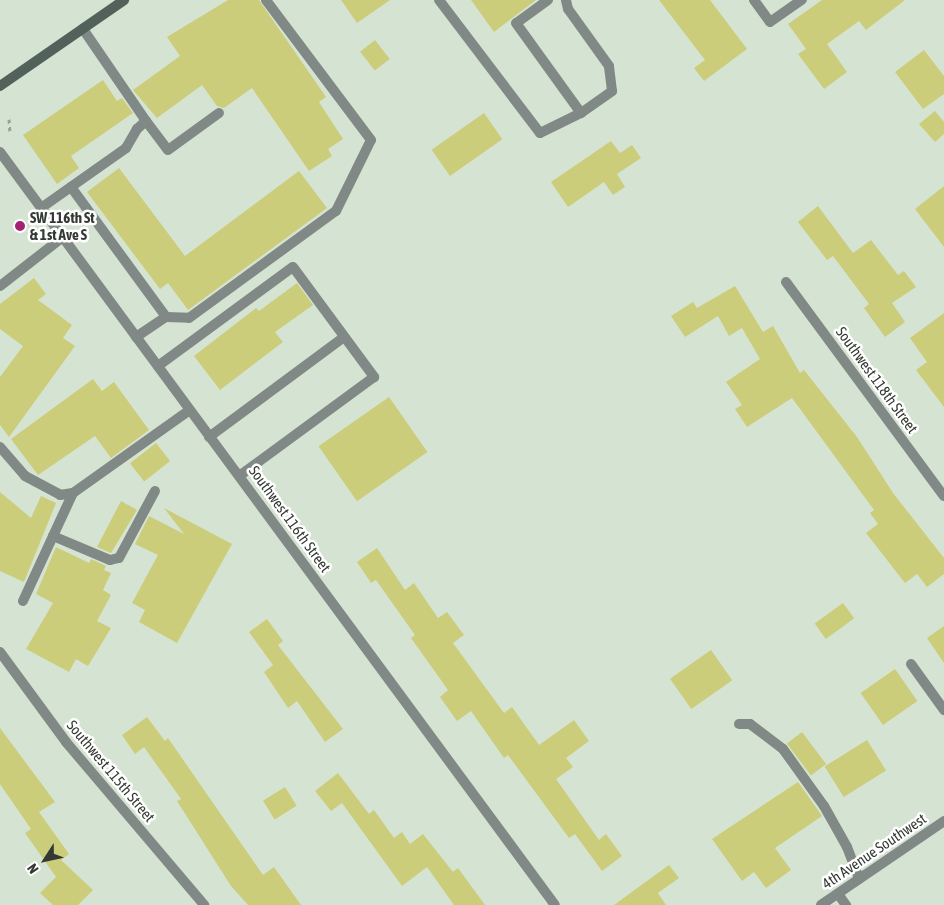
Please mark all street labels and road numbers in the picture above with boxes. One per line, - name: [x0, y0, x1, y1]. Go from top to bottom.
- street label: Southwest 118th Street: [832, 323, 922, 437]
- street label: Southwest 116th Street: [245, 462, 335, 576]
- street label: Southwest 115th Street: [63, 717, 159, 825]
- street label: 4th Avenue Southwest: [819, 810, 929, 892]

